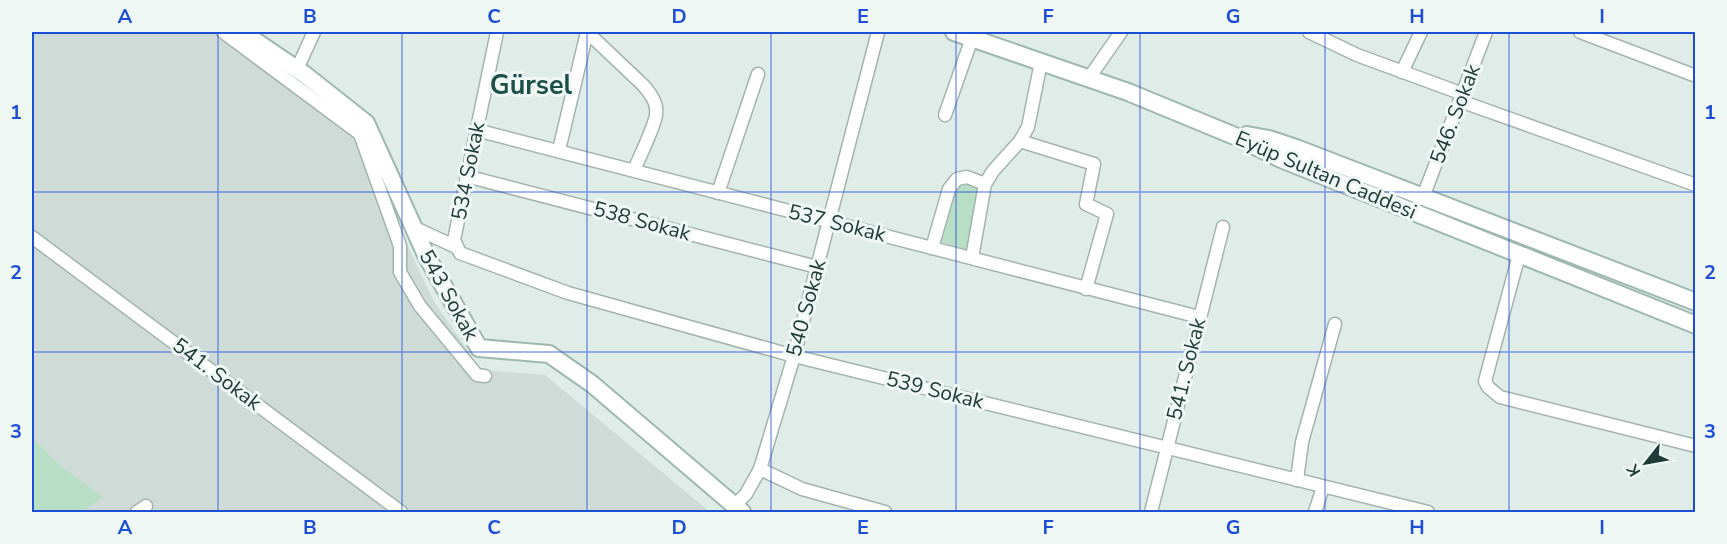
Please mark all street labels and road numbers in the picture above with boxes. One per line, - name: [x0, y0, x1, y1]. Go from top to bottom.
- street label: 546. Sokak: [1423, 60, 1487, 168]
- street label: 534 Sokak: [445, 119, 491, 223]
- street label: Eyüp Sultan Caddesi: [1231, 124, 1421, 226]
- street label: 538 Sokak: [590, 195, 694, 248]
- street label: 537 Sokak: [785, 197, 889, 249]
- street label: 543 Sokak: [413, 245, 486, 346]
- street label: 540 Sokak: [780, 256, 833, 360]
- street label: 541. Sokak: [1160, 314, 1212, 423]
- street label: 541. Sokak: [167, 331, 268, 417]
- street label: 539 Sokak: [883, 364, 987, 416]

